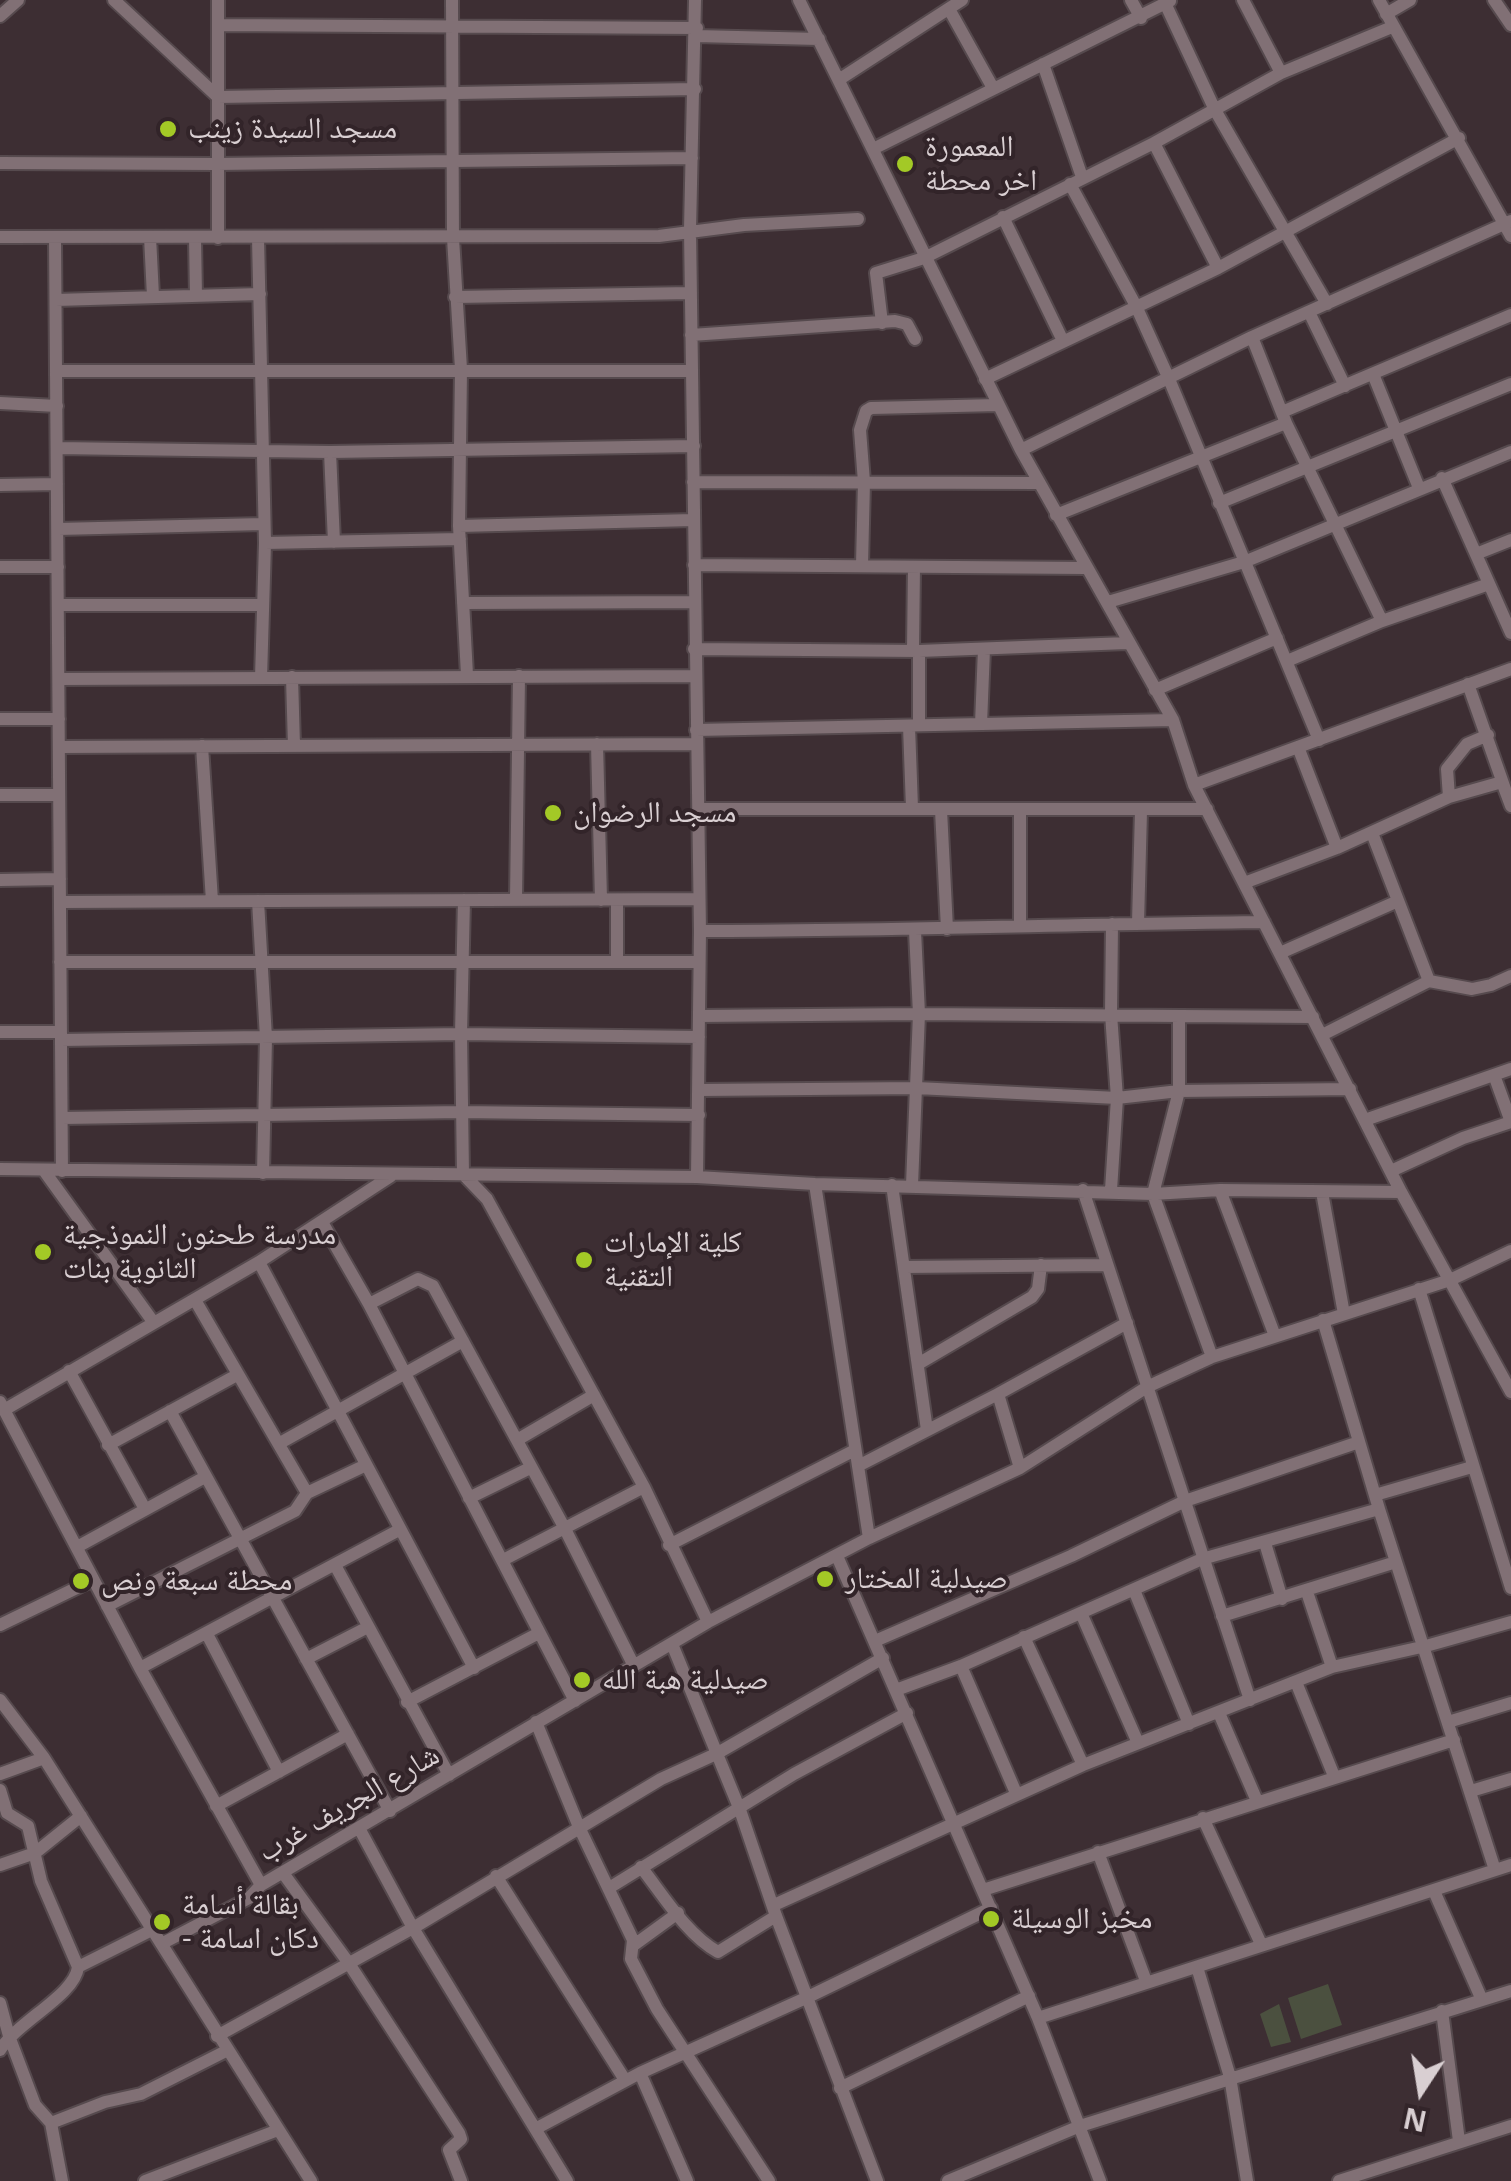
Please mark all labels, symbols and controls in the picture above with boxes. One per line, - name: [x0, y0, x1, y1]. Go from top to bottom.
- place label: مسجد السيدة زينب: [188, 111, 397, 147]
- marker: مسجد السيدة زينب: [157, 118, 179, 140]
- place label: المعمورة اخر محطة: [925, 129, 1037, 200]
- marker: المعمورة اخر محطة: [894, 153, 916, 175]
- place label: مسجد الرضوان: [573, 795, 737, 831]
- marker: مسجد الرضوان: [542, 802, 564, 824]
- place label: مدرسة طحنون النموذجية الثانوية بنات: [63, 1217, 336, 1288]
- place label: كلية الإمارات التقنية: [604, 1225, 742, 1296]
- marker: مدرسة طحنون النموذجية الثانوية بنات: [32, 1241, 54, 1263]
- marker: كلية الإمارات التقنية: [573, 1249, 595, 1271]
- place label: صيدلية المختار: [845, 1561, 1008, 1597]
- place label: محطة سبعة ونص: [101, 1563, 292, 1599]
- marker: صيدلية المختار: [814, 1568, 836, 1590]
- marker: محطة سبعة ونص: [70, 1570, 92, 1592]
- place label: صيدلية هبة الله: [602, 1662, 769, 1698]
- marker: صيدلية هبة الله: [571, 1669, 593, 1691]
- street label: شارع الجريف غرب: [252, 1738, 446, 1870]
- place label: بقالة أسامة - دكان اسامة: [182, 1887, 319, 1958]
- place label: مخبز الوسيلة: [1011, 1901, 1152, 1937]
- marker: مخبز الوسيلة: [980, 1908, 1002, 1930]
- marker: بقالة أسامة - دكان اسامة: [151, 1911, 173, 1933]
- north arrow: [1371, 2041, 1471, 2141]
- text: N: [1400, 2099, 1430, 2141]

